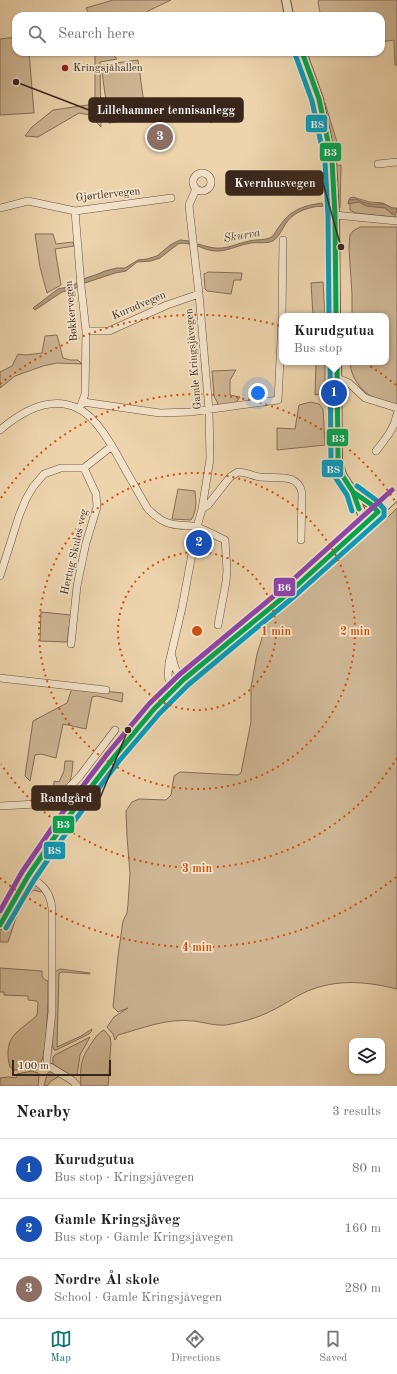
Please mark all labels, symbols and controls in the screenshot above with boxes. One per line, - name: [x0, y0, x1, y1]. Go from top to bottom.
- search box: [12, 12, 385, 56]
- icon: search: [26, 23, 48, 45]
- text: Search here: [58, 27, 135, 42]
- marker: Kringsjåhallen: [60, 63, 70, 73]
- place label: Kringsjåhallen: [73, 63, 143, 74]
- callout: Lillehammer tennisanlegg: [89, 98, 243, 122]
- text: Lillehammer tennisanlegg: [97, 105, 236, 117]
- line badge: B8: [305, 114, 328, 133]
- text: B8: [310, 120, 324, 131]
- pin: 3: [147, 122, 173, 152]
- line badge: B3: [319, 142, 342, 162]
- text: B3: [323, 148, 337, 159]
- callout: Kvernhusvegen: [226, 171, 323, 195]
- text: Kvernhusvegen: [234, 178, 316, 190]
- street label: Gjørtlervegen: [75, 186, 141, 204]
- water label: Skurva: [223, 227, 262, 245]
- street label: Bøkkervegen: [64, 280, 80, 342]
- street label: Kurudvegen: [110, 290, 168, 322]
- street label: Gamle Kringsjåvegen: [184, 308, 204, 410]
- popup: [279, 313, 389, 365]
- text: Kurudgutua: [294, 324, 374, 339]
- text: Bus stop: [294, 342, 342, 355]
- pin: 1: [321, 378, 347, 408]
- your location: [248, 383, 268, 403]
- line badge: B3: [326, 428, 349, 447]
- text: B3: [331, 434, 345, 445]
- line badge: B8: [321, 459, 344, 478]
- text: B8: [326, 465, 340, 476]
- street label: Hertug Skules veg: [60, 508, 90, 596]
- pin: 2: [186, 528, 212, 558]
- line badge: B6: [273, 577, 296, 597]
- text: B6: [277, 583, 291, 594]
- centre of rings: [190, 624, 204, 638]
- text: 1 min: [261, 626, 291, 638]
- text: 2 min: [340, 626, 370, 638]
- callout: Randgård: [32, 786, 100, 810]
- text: Randgård: [40, 793, 93, 805]
- line badge: B3: [52, 815, 75, 834]
- text: B3: [56, 820, 70, 831]
- line badge: B8: [43, 841, 66, 860]
- text: B8: [47, 846, 61, 857]
- text: 3 min: [182, 863, 212, 875]
- text: 4 min: [182, 942, 212, 954]
- map controls: [349, 1038, 385, 1074]
- button: layers: [349, 1038, 385, 1074]
- scale bar: [12, 1058, 111, 1077]
- text: 100 m: [18, 1061, 49, 1072]
- text: Nearby: [16, 1104, 71, 1121]
- text: 3 results: [332, 1105, 381, 1118]
- text: Kurudgutua: [54, 1153, 135, 1168]
- text: 1: [25, 1162, 33, 1175]
- text: 80 m: [352, 1162, 381, 1175]
- text: Bus stop · Kringsjåvegen: [54, 1171, 194, 1184]
- text: Gamle Kringsjåveg: [54, 1213, 180, 1228]
- text: 2: [25, 1222, 33, 1235]
- text: 160 m: [344, 1222, 381, 1235]
- text: Bus stop · Gamle Kringsjåvegen: [54, 1231, 234, 1244]
- text: Nordre Ål skole: [54, 1273, 160, 1288]
- text: 3: [25, 1282, 33, 1295]
- text: 280 m: [344, 1282, 381, 1295]
- text: School · Gamle Kringsjåvegen: [54, 1291, 222, 1304]
- tab: Map: [50, 1328, 72, 1366]
- tab: Directions: [171, 1328, 220, 1366]
- tab: Saved: [319, 1328, 347, 1366]

